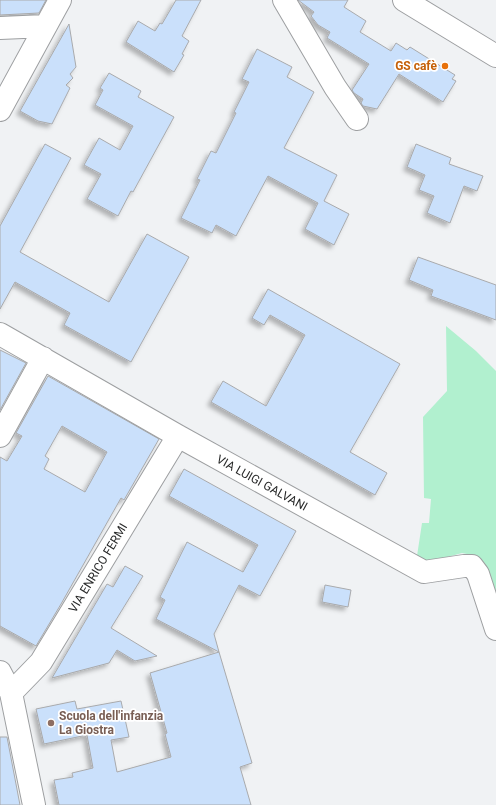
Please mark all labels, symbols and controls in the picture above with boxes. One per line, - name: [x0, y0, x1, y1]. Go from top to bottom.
- place label: GS cafè: [395, 59, 438, 73]
- marker: GS cafè: [440, 61, 450, 71]
- street label: VIA LUIGI GALVANI: [214, 452, 310, 514]
- street label: VIA ENRICO FERMI: [66, 521, 130, 615]
- place label: Scuola dell'infanzia La Giostra: [59, 709, 164, 737]
- marker: Scuola dell'infanzia La Giostra: [46, 718, 56, 728]

